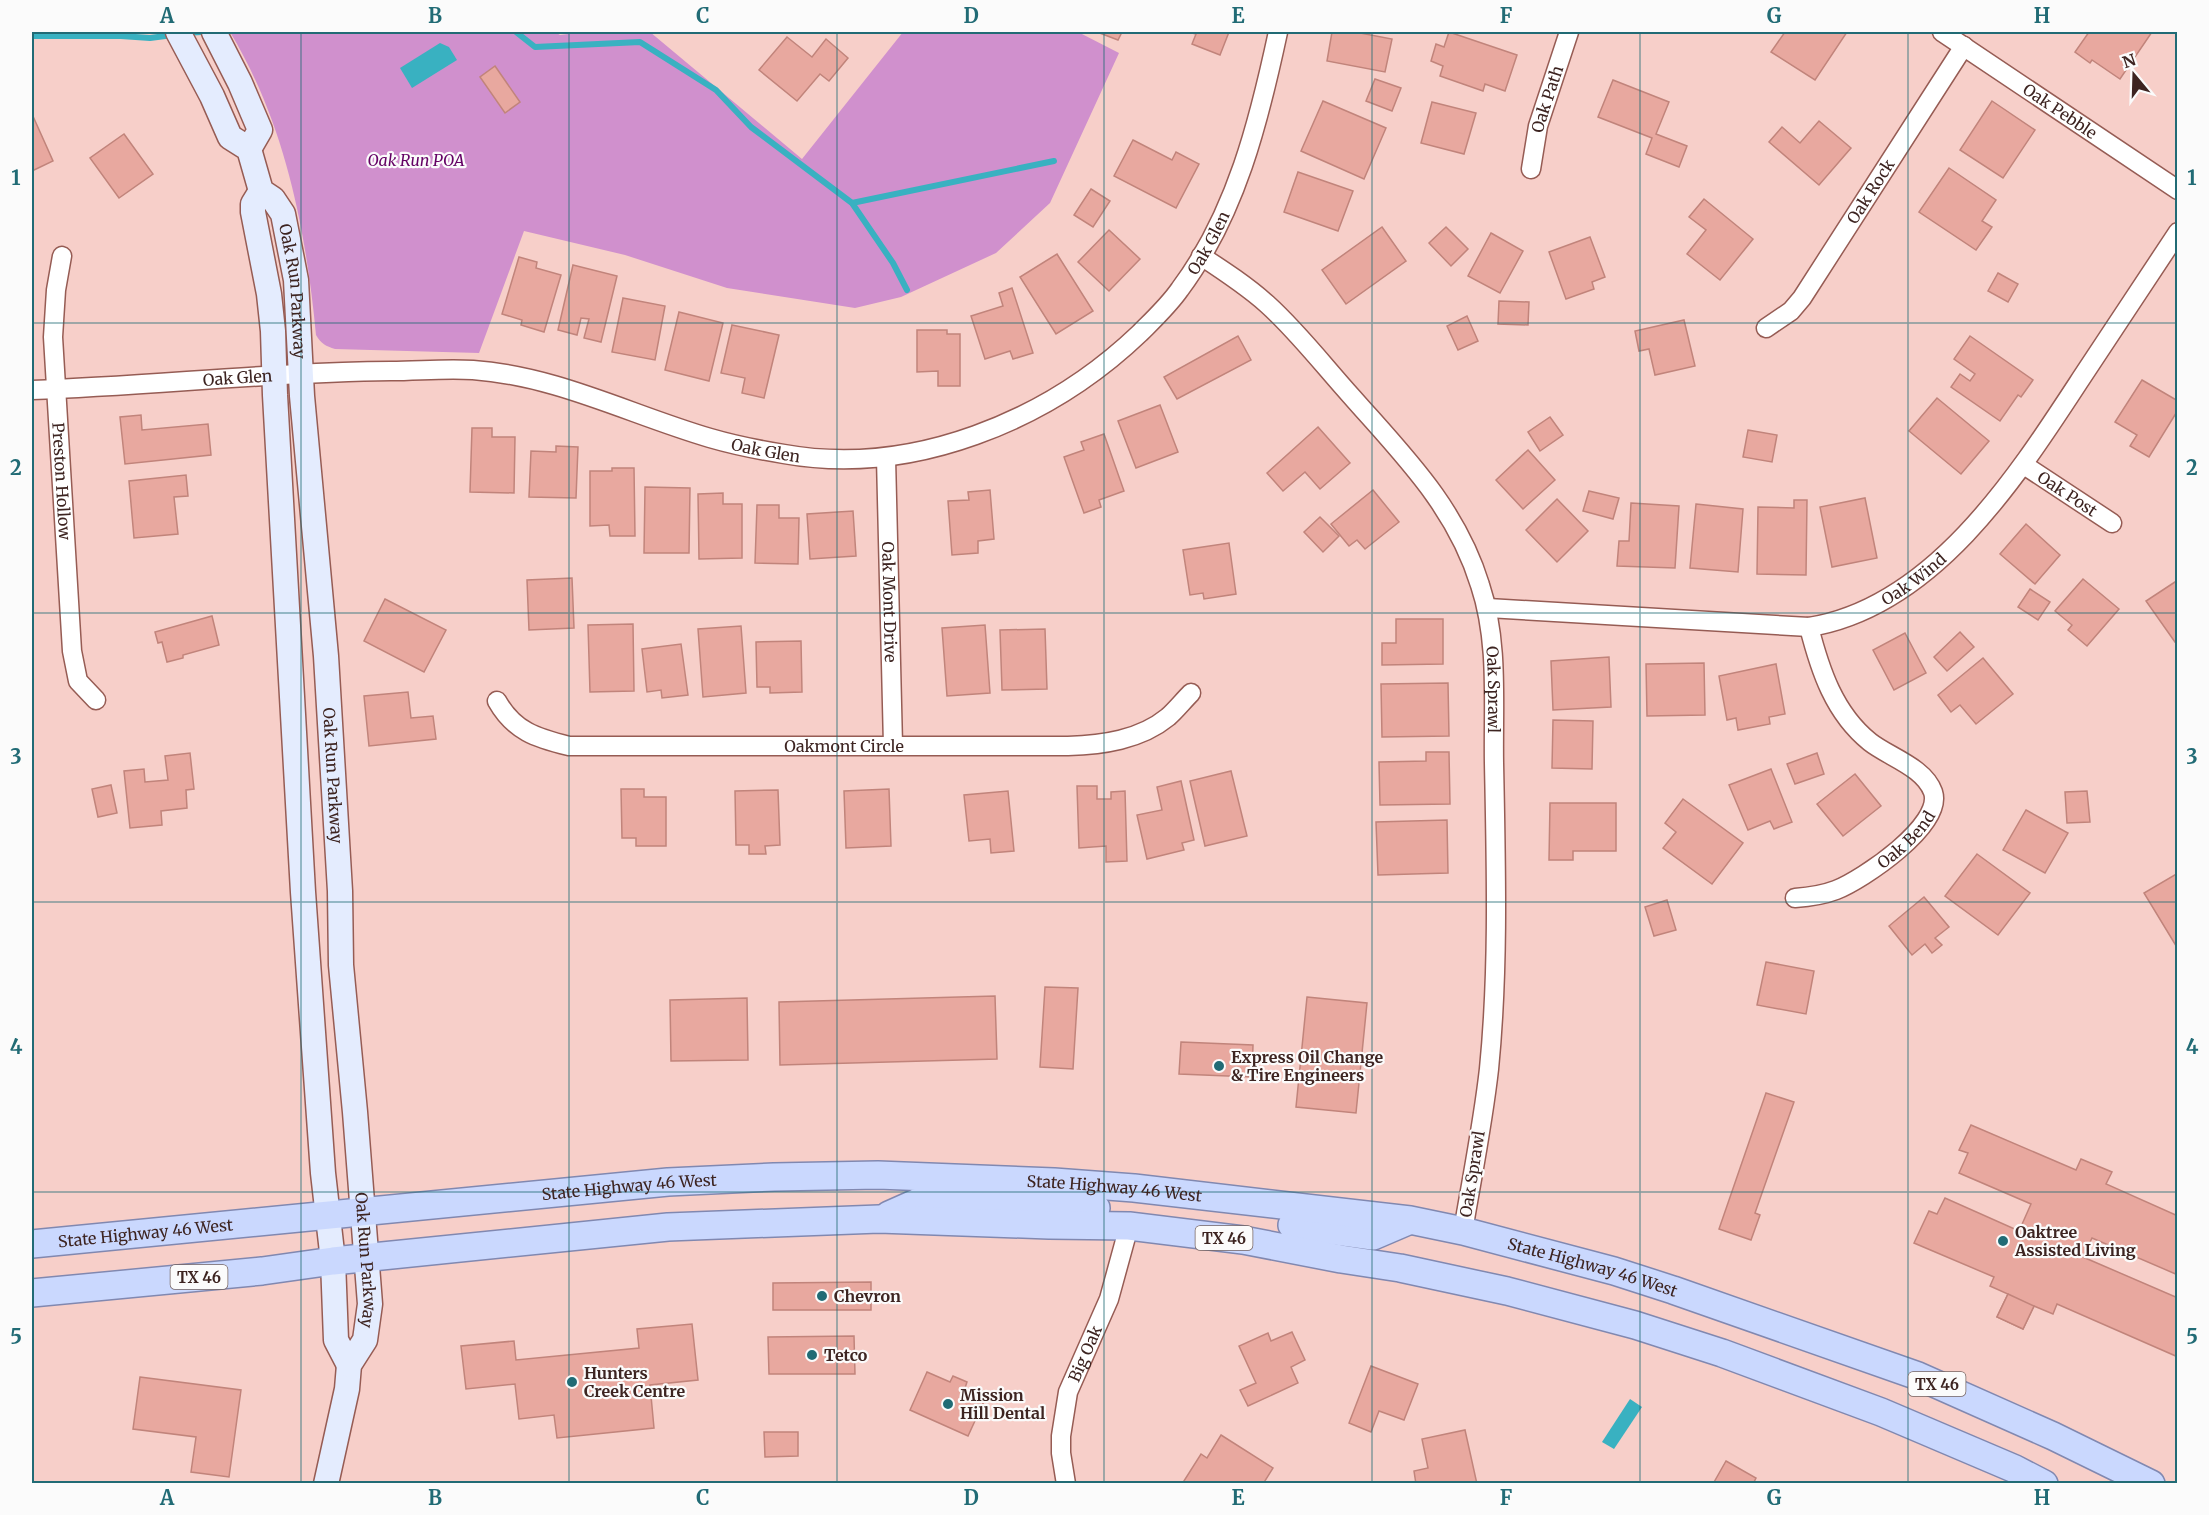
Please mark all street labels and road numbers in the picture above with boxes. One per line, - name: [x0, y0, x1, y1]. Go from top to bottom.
- street label: Oak Path: [1527, 63, 1567, 134]
- street label: Oak Pebble: [2019, 79, 2101, 143]
- street label: Oak Rock: [1842, 155, 1899, 227]
- street label: Oak Glen: [1183, 208, 1234, 278]
- street label: Oak Run Parkway: [275, 222, 310, 360]
- street label: Oak Glen: [202, 365, 273, 390]
- street label: Preston Hollow: [48, 422, 75, 541]
- street label: Oak Glen: [729, 434, 802, 466]
- street label: Oak Post: [2034, 467, 2102, 521]
- street label: Oak Mont Drive: [878, 541, 901, 663]
- street label: Oak Wind: [1878, 548, 1950, 609]
- street label: Oak Sprawl: [1482, 645, 1504, 733]
- street label: Oak Run Parkway: [319, 707, 347, 845]
- street label: Oakmont Circle: [784, 736, 904, 756]
- street label: Oak Bend: [1873, 807, 1939, 873]
- street label: Oak Sprawl: [1455, 1129, 1489, 1219]
- street label: State Highway 46 West: [541, 1170, 718, 1204]
- street label: State Highway 46 West: [1026, 1171, 1204, 1206]
- street label: Oak Run Parkway: [351, 1191, 381, 1330]
- street label: State Highway 46 West: [57, 1214, 235, 1251]
- road number: TX 46: [1196, 1226, 1252, 1250]
- street label: State Highway 46 West: [1506, 1233, 1681, 1301]
- road number: TX 46: [170, 1265, 228, 1289]
- street label: Big Oak: [1064, 1322, 1106, 1385]
- road number: TX 46: [1908, 1372, 1966, 1396]

